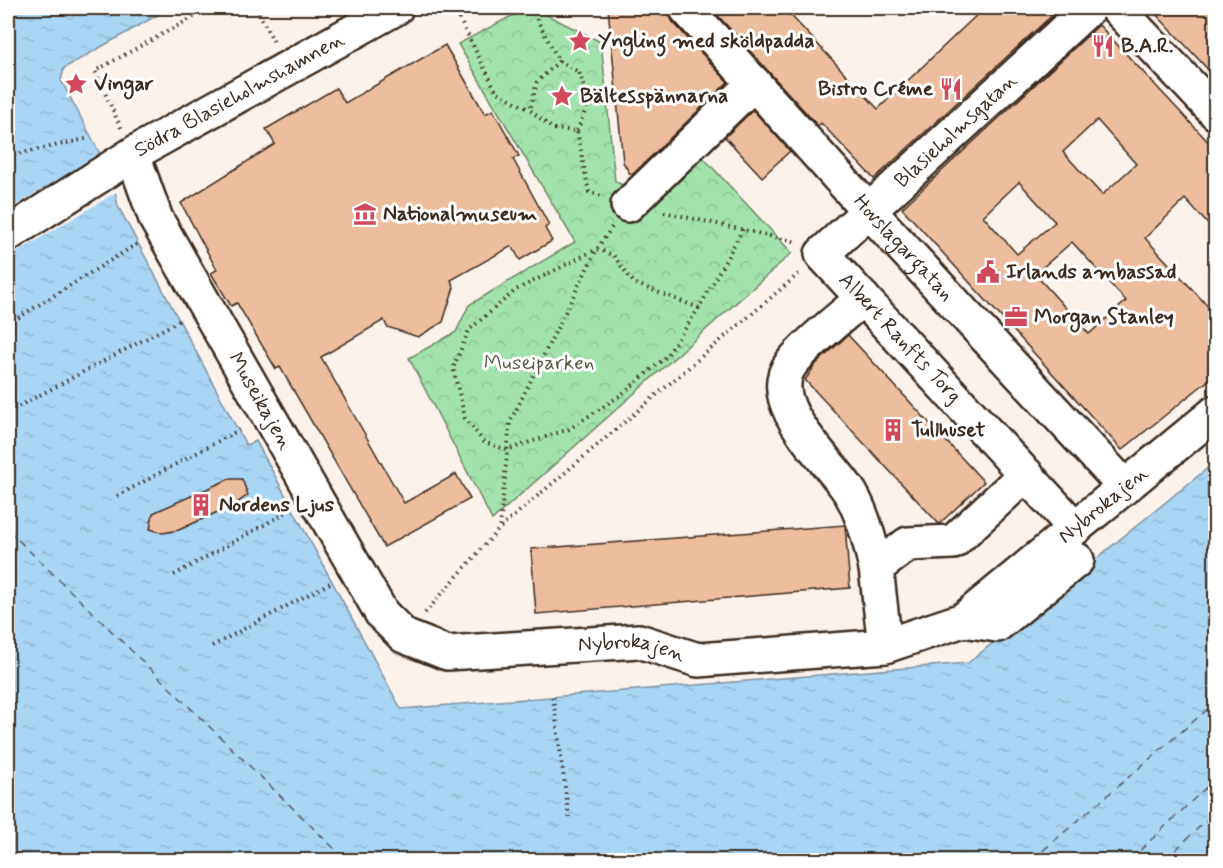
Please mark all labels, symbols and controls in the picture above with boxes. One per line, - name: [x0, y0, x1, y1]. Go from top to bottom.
- street label: Södra Blasieholmshamnen: [129, 25, 350, 164]
- place label: Yngling med sköldpadda: [598, 27, 814, 57]
- place icon: Yngling med sköldpadda: [567, 28, 593, 54]
- place label: B.A.R.: [1121, 32, 1173, 60]
- restaurant icon: B.A.R.: [1090, 33, 1116, 59]
- street label: Blasieholmsgatan: [889, 67, 1024, 194]
- place label: Vingar: [94, 70, 154, 100]
- place icon: Vingar: [63, 71, 89, 97]
- place label: Bistro Créme: [818, 75, 934, 103]
- restaurant icon: Bistro Créme: [938, 76, 964, 102]
- place label: Bältesspännarna: [580, 82, 728, 110]
- place icon: Bältesspännarna: [549, 83, 575, 109]
- street label: Hovslagargatan: [847, 188, 960, 308]
- place label: Nationalmuseum: [383, 200, 537, 228]
- museum icon: Nationalmuseum: [352, 201, 378, 227]
- place label: Irlands ambassad: [1006, 258, 1176, 286]
- public building icon: Irlands ambassad: [975, 259, 1001, 285]
- street label: Albert Ranfts Torg: [832, 267, 968, 409]
- place label: Morgan Stanley: [1034, 303, 1174, 333]
- office icon: Morgan Stanley: [1003, 304, 1029, 330]
- street label: Museikajen: [221, 347, 300, 456]
- park label: Museiparken: [484, 349, 594, 377]
- place label: Tullhuset: [911, 416, 985, 444]
- building icon: Tullhuset: [880, 417, 906, 443]
- street label: Nybrokajen: [1052, 459, 1154, 550]
- place label: Nordens Ljus: [219, 491, 335, 519]
- building icon: Nordens Ljus: [188, 492, 214, 518]
- street label: Nybrokajen: [577, 627, 689, 669]

